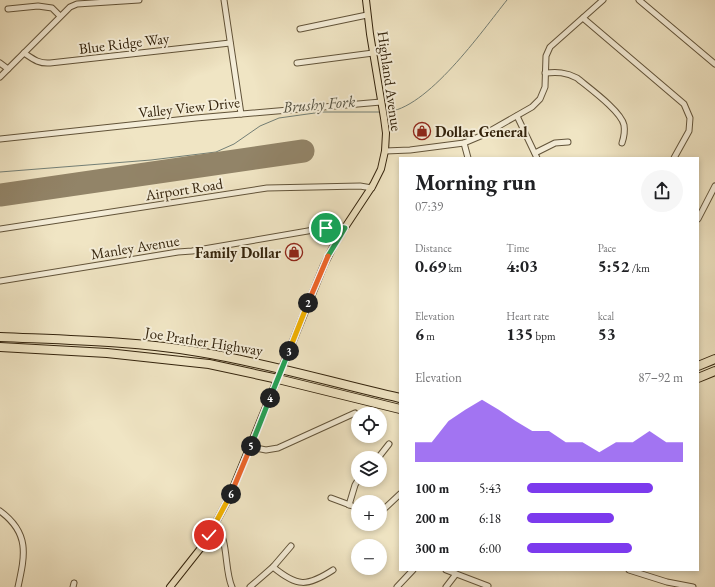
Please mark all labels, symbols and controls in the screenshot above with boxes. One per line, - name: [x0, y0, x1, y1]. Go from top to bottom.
- street label: Blue Ridge Way: [78, 28, 171, 58]
- street label: Highland Avenue: [374, 30, 406, 133]
- water label: Brushy Fork: [281, 90, 357, 118]
- street label: Valley View Drive: [137, 92, 241, 122]
- shop icon: Dollar General: [412, 121, 432, 141]
- place label: Dollar General: [435, 122, 528, 141]
- text: Morning run: [415, 168, 536, 197]
- button: share: [641, 170, 683, 212]
- street label: Airport Road: [143, 173, 225, 205]
- text: 07:39: [415, 198, 443, 215]
- pin: [309, 211, 343, 245]
- icon: arrive: [315, 217, 337, 239]
- street label: Manley Avenue: [89, 231, 181, 263]
- text: Distance: [415, 241, 452, 255]
- text: Time: [506, 241, 529, 255]
- text: Pace: [598, 241, 616, 255]
- shop icon: Family Dollar: [284, 242, 304, 262]
- place label: Family Dollar: [195, 243, 282, 262]
- text: 0.69: [415, 255, 446, 277]
- text: 4:03: [506, 255, 538, 277]
- text: 5:52: [598, 255, 629, 277]
- text: km: [446, 261, 462, 275]
- text: /km: [629, 261, 650, 275]
- pin: 2: [298, 293, 318, 313]
- text: 2: [305, 296, 311, 310]
- text: Elevation: [415, 309, 455, 323]
- text: Heart rate: [506, 309, 549, 323]
- text: kcal: [598, 309, 614, 323]
- street label: Joe Prather Highway: [142, 322, 265, 360]
- text: 6: [415, 323, 424, 345]
- text: 135: [506, 323, 533, 345]
- text: 53: [598, 323, 616, 345]
- text: m: [424, 329, 435, 343]
- text: bpm: [533, 329, 555, 343]
- pin: 3: [279, 341, 299, 361]
- text: 3: [286, 344, 292, 358]
- text: Elevation: [415, 369, 462, 386]
- text: 87–92 m: [638, 369, 683, 386]
- pin: 4: [260, 388, 280, 408]
- text: 4: [267, 391, 273, 405]
- map controls: [351, 407, 387, 575]
- button: locate: [351, 407, 387, 443]
- pin: 5: [241, 436, 261, 456]
- text: 5: [248, 439, 254, 453]
- button: layers: [351, 451, 387, 487]
- text: 100 m: [415, 480, 449, 497]
- text: 5:43: [479, 480, 501, 497]
- pin: 6: [221, 484, 241, 504]
- text: 6: [228, 487, 234, 501]
- button: +: [351, 495, 387, 531]
- text: 200 m: [415, 510, 449, 527]
- text: 6:18: [479, 510, 501, 527]
- pin: [192, 518, 226, 552]
- icon: check: [198, 524, 220, 546]
- button: −: [351, 539, 387, 575]
- text: 300 m: [415, 540, 449, 557]
- text: 6:00: [479, 540, 501, 557]

